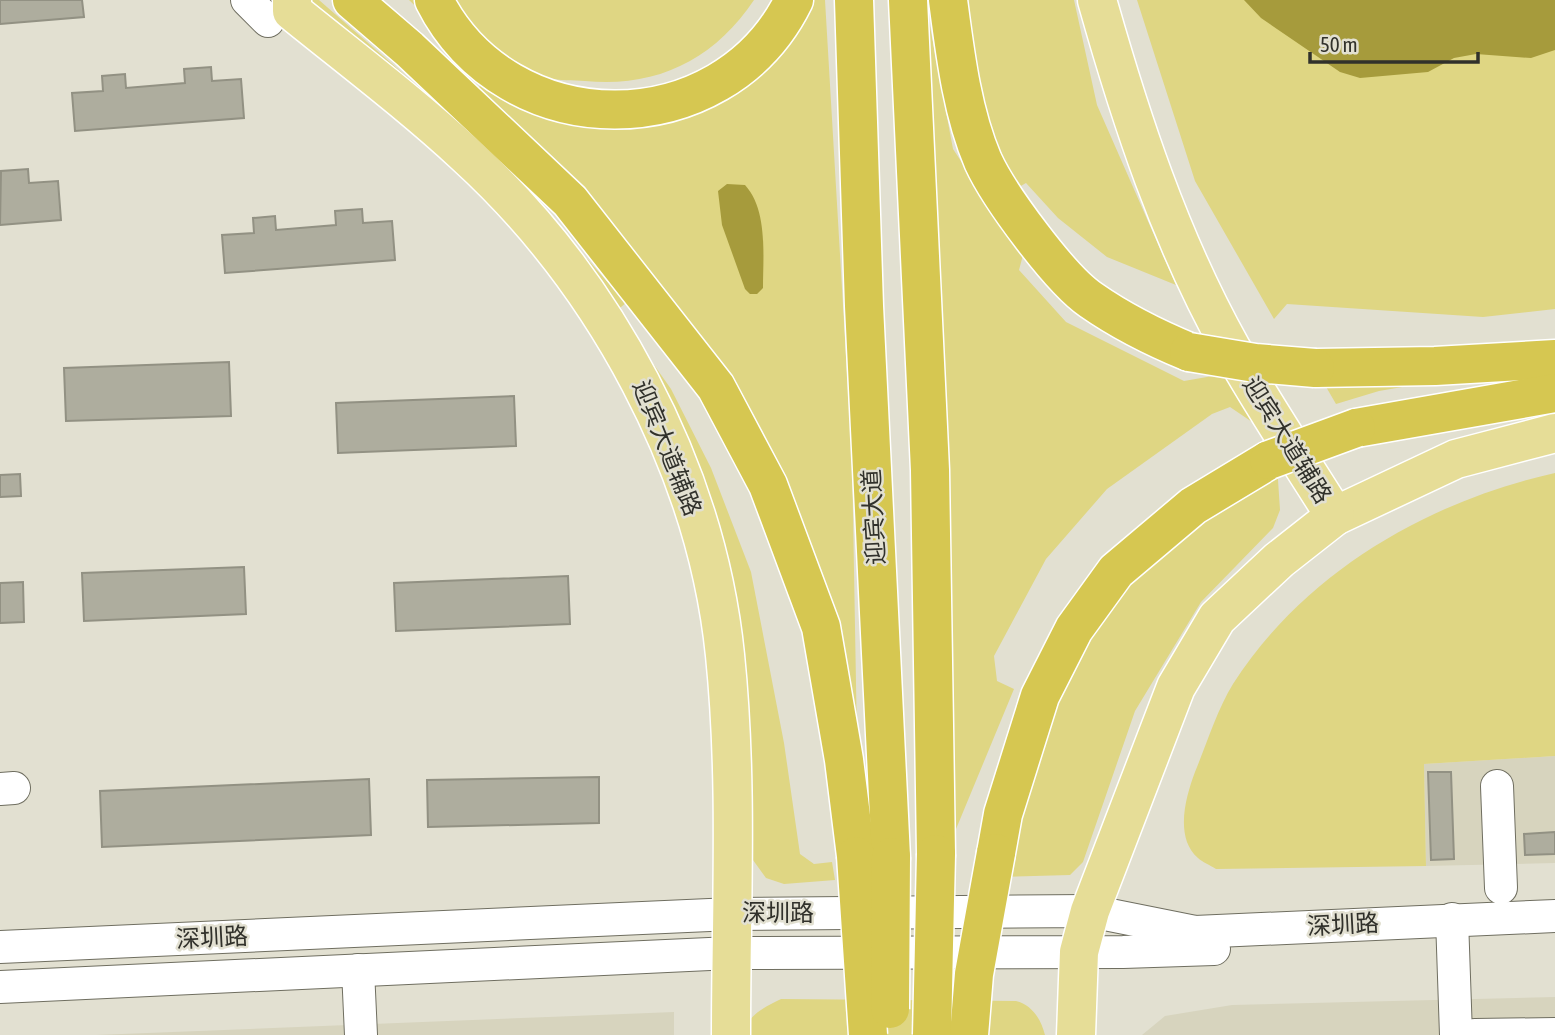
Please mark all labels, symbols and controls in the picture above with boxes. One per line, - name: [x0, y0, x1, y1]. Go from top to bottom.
- scale bar: [1310, 21, 1478, 65]
- text: 50 m: [1320, 32, 1358, 56]
- street label: 迎宾大道辅路: [1238, 372, 1337, 508]
- street label: 迎宾大道辅路: [628, 376, 707, 520]
- street label: 迎宾大道: [858, 468, 889, 566]
- street label: 深圳路: [742, 899, 814, 926]
- street label: 深圳路: [1306, 909, 1380, 940]
- street label: 深圳路: [175, 922, 249, 953]

